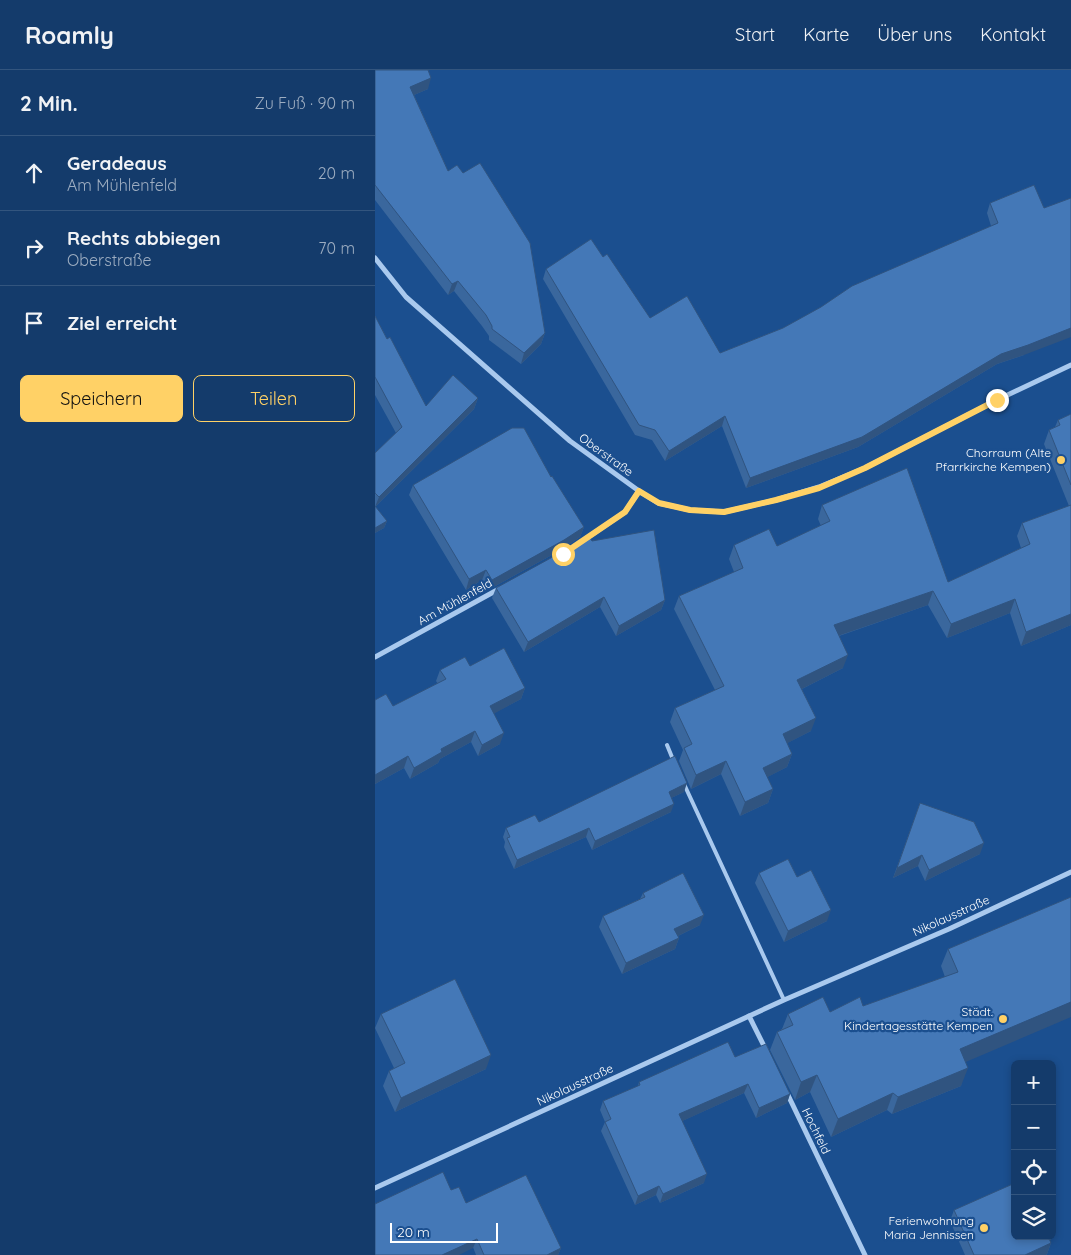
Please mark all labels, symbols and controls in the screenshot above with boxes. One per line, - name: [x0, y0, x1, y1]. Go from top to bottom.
- text: Roamly: [25, 20, 114, 50]
- text: Start: [735, 23, 775, 46]
- text: Karte: [803, 23, 849, 46]
- text: Über uns: [877, 23, 952, 46]
- text: Kontakt: [980, 23, 1046, 46]
- text: 2 Min.: [20, 90, 78, 116]
- text: Zu Fuß · 90 m: [254, 93, 355, 113]
- text: Geradeaus: [67, 151, 167, 175]
- icon: ahead: [20, 159, 48, 187]
- text: 20 m: [318, 163, 355, 183]
- text: Am Mühlenfeld: [67, 175, 177, 195]
- text: Rechts abbiegen: [67, 226, 220, 250]
- icon: right: [20, 234, 48, 262]
- text: 70 m: [318, 238, 355, 258]
- text: Oberstraße: [67, 250, 151, 270]
- icon: arrive: [20, 309, 48, 337]
- text: Ziel erreicht: [67, 311, 177, 335]
- button: Speichern: [20, 375, 183, 422]
- button: Teilen: [193, 375, 355, 422]
- route end: [986, 389, 1009, 412]
- street label: Oberstraße: [576, 430, 637, 479]
- place label: Chorraum (Alte Pfarrkirche Kempen): [935, 445, 1051, 474]
- marker: Chorraum (Alte Pfarrkirche Kempen): [1055, 454, 1067, 466]
- route start: [552, 543, 575, 566]
- street label: Am Mühlenfeld: [415, 575, 494, 628]
- street label: Nikolausstraße: [910, 892, 992, 939]
- place label: Städt. Kindertagesstätte Kempen: [844, 1004, 993, 1033]
- marker: Städt. Kindertagesstätte Kempen: [997, 1013, 1009, 1025]
- street label: Nikolausstraße: [534, 1060, 616, 1109]
- map controls: [1011, 1060, 1056, 1240]
- button: +: [1011, 1060, 1056, 1105]
- street label: Hochfeld: [799, 1105, 834, 1156]
- button: −: [1011, 1105, 1056, 1150]
- button: locate: [1011, 1150, 1056, 1195]
- button: layers: [1011, 1195, 1056, 1240]
- place label: Ferienwohnung Maria Jennissen: [884, 1213, 974, 1242]
- scale bar: [390, 1220, 497, 1243]
- marker: Ferienwohnung Maria Jennissen: [978, 1222, 990, 1234]
- text: 20 m: [397, 1223, 430, 1241]

